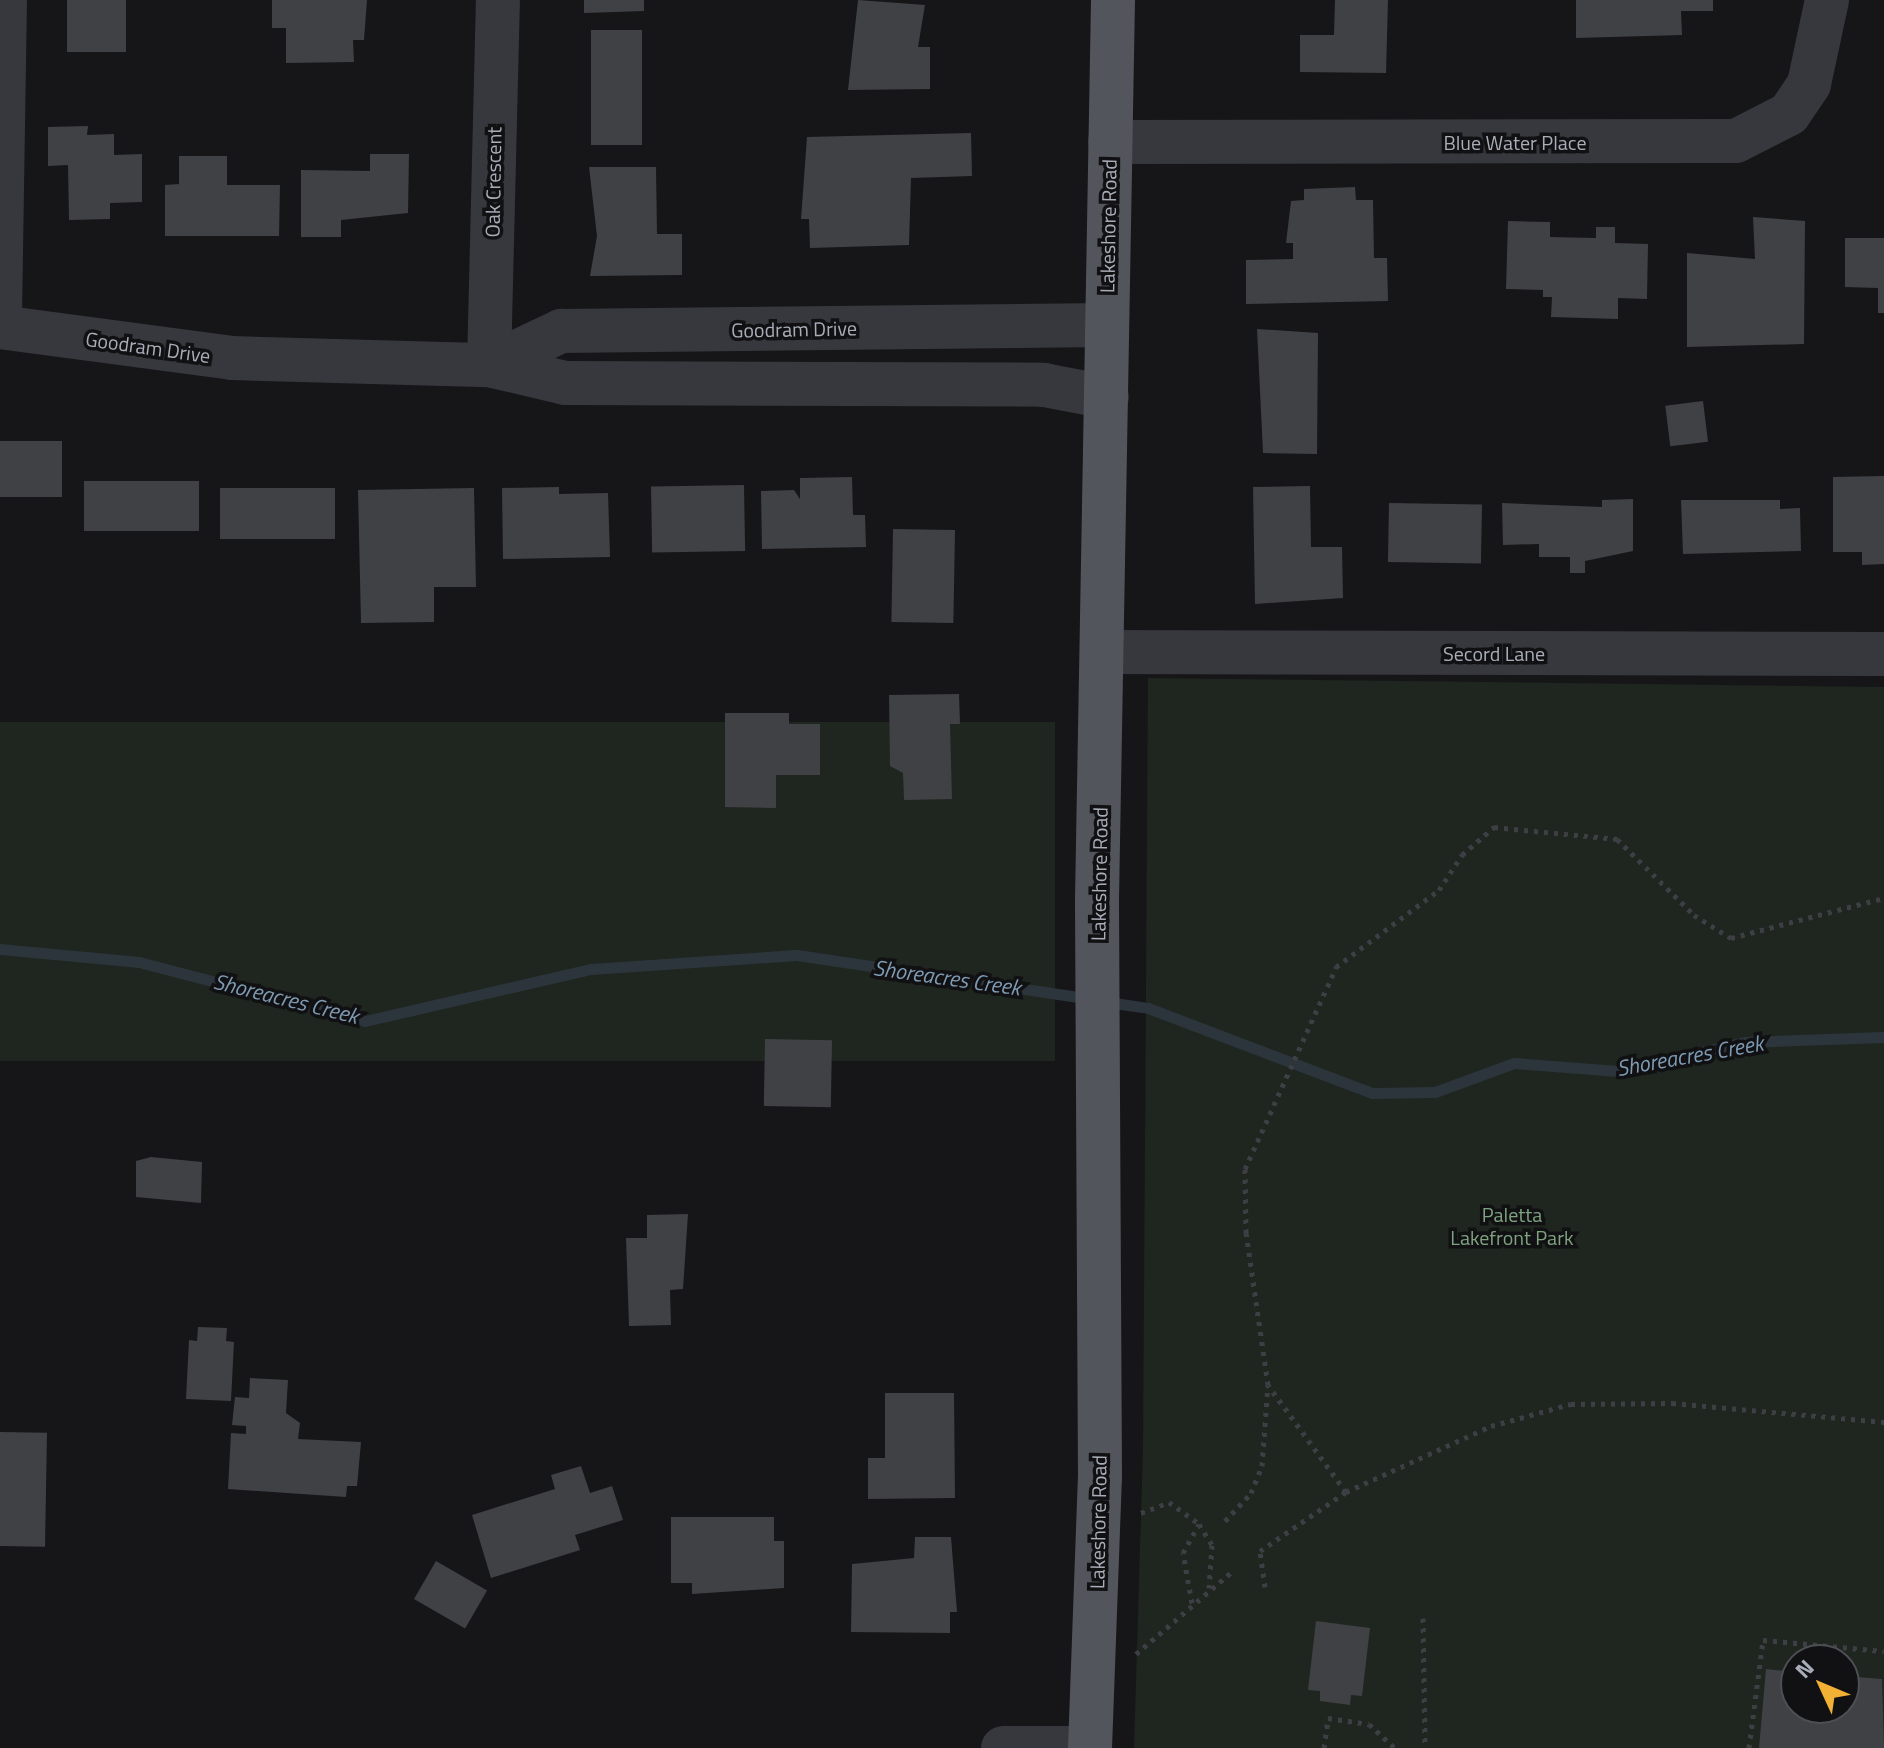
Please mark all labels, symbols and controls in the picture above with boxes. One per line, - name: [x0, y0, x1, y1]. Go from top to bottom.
- street label: Oak Crescent: [480, 127, 506, 237]
- street label: Blue Water Place: [1443, 130, 1587, 154]
- street label: Lakeshore Road: [1095, 159, 1121, 293]
- street label: Goodram Drive: [731, 316, 857, 342]
- street label: Goodram Drive: [84, 326, 212, 368]
- street label: Secord Lane: [1443, 641, 1545, 665]
- street label: Lakeshore Road: [1086, 807, 1112, 941]
- water label: Shoreacres Creek: [872, 955, 1022, 1001]
- water label: Shoreacres Creek: [211, 968, 361, 1030]
- water label: Shoreacres Creek: [1615, 1030, 1765, 1082]
- park label: Paletta Lakefront Park: [1450, 1203, 1574, 1250]
- street label: Lakeshore Road: [1085, 1455, 1111, 1589]
- north arrow: [1780, 1644, 1860, 1724]
- text: N: [1787, 1651, 1822, 1686]

